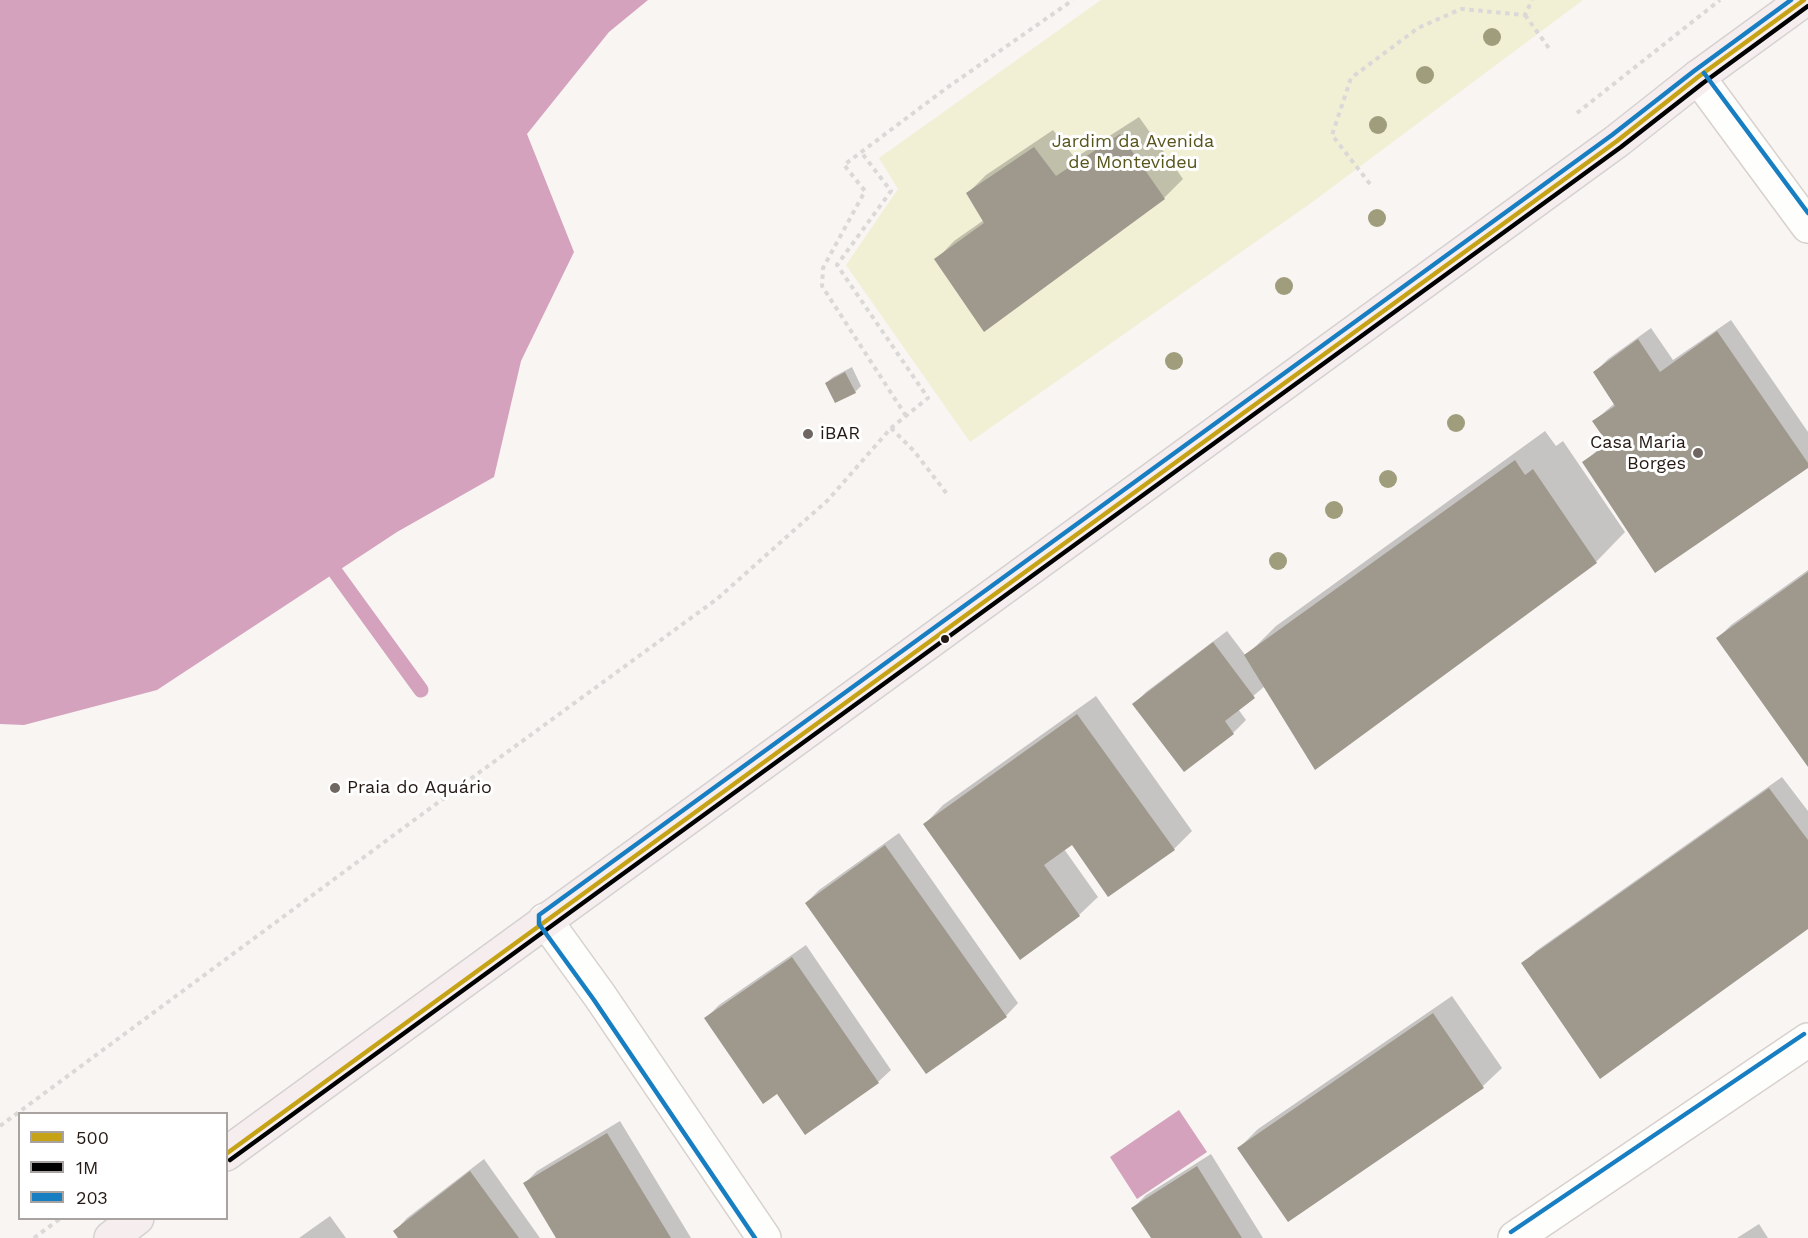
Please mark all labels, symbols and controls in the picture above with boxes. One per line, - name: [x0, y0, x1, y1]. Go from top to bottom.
- park label: Jardim da Avenida de Montevideu: [1052, 131, 1214, 174]
- place label: iBAR: [820, 423, 860, 445]
- marker: iBAR: [801, 427, 815, 441]
- place label: Casa Maria Borges: [1590, 432, 1686, 474]
- marker: Casa Maria Borges: [1691, 446, 1705, 460]
- unlabelled marker: [939, 633, 951, 645]
- place label: Praia do Aquário: [347, 777, 492, 799]
- marker: Praia do Aquário: [328, 781, 342, 795]
- legend: [18, 1112, 228, 1220]
- text: 500: [76, 1127, 109, 1148]
- text: 1M: [76, 1157, 98, 1178]
- text: 203: [76, 1187, 108, 1208]

